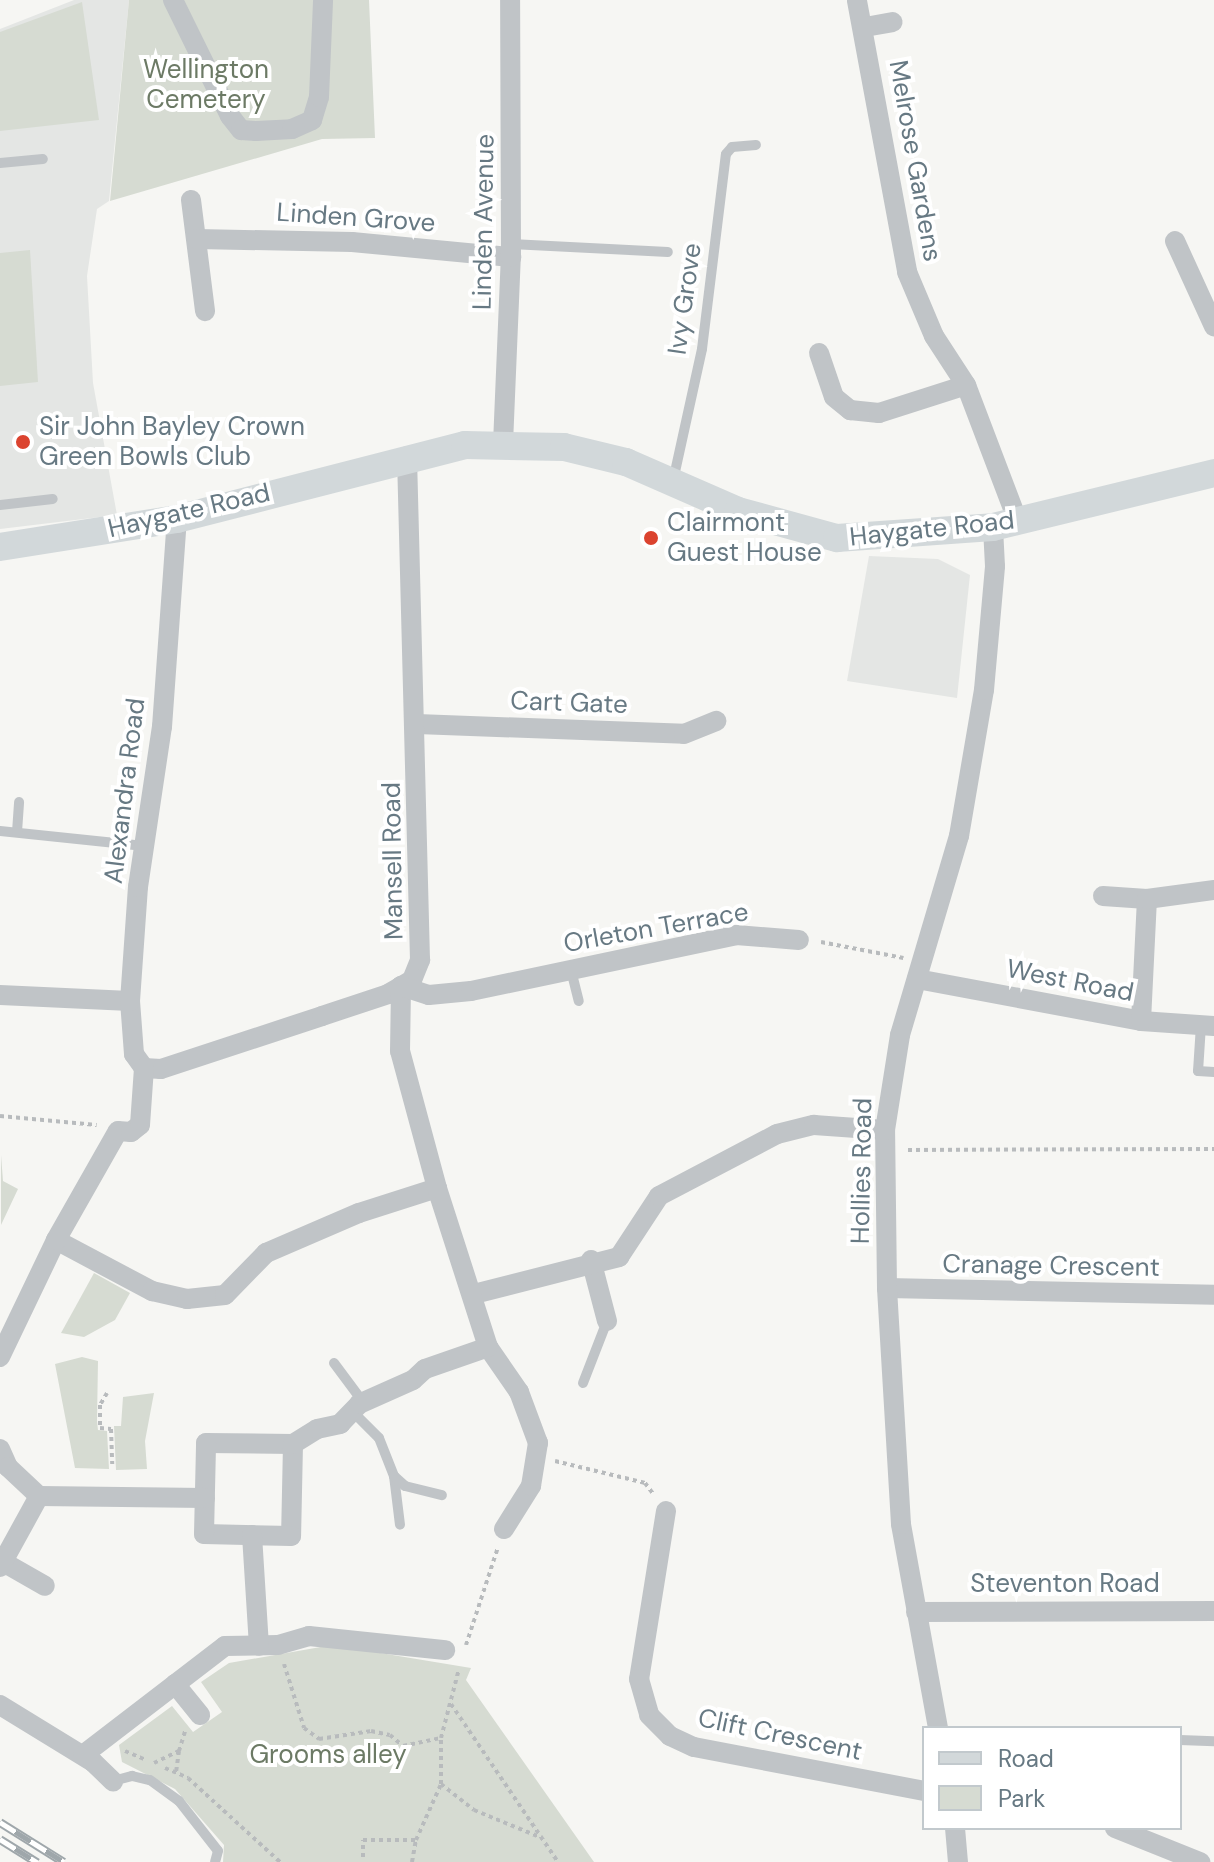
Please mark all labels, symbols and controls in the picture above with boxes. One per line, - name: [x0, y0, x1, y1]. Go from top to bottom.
- park label: Wellington Cemetery: [143, 54, 269, 116]
- street label: Melrose Gardens: [882, 58, 948, 264]
- street label: Linden Avenue: [467, 134, 501, 310]
- street label: Linden Grove: [276, 197, 436, 239]
- street label: Ivy Grove: [662, 241, 708, 357]
- place label: Sir John Bayley Crown Green Bowls Club: [39, 411, 305, 472]
- marker: Sir John Bayley Crown Green Bowls Club: [14, 433, 32, 451]
- street label: Haygate Road: [105, 477, 273, 545]
- street label: Haygate Road: [848, 505, 1016, 553]
- place label: Clairmont Guest House: [667, 507, 822, 568]
- marker: Clairmont Guest House: [642, 529, 660, 547]
- street label: Cart Gate: [510, 685, 628, 721]
- street label: Alexandra Road: [98, 696, 152, 886]
- street label: Mansell Road: [376, 782, 410, 940]
- street label: Orleton Terrace: [561, 896, 751, 960]
- street label: West Road: [1004, 953, 1136, 1009]
- street label: Hollies Road: [845, 1098, 879, 1244]
- street label: Cranage Crescent: [942, 1249, 1160, 1283]
- street label: Steventon Road: [970, 1568, 1160, 1600]
- street label: Clift Crescent: [695, 1702, 865, 1768]
- legend: [922, 1726, 1182, 1830]
- park label: Grooms alley: [249, 1739, 407, 1771]
- text: Road: [998, 1743, 1054, 1774]
- text: Park: [998, 1783, 1045, 1814]

